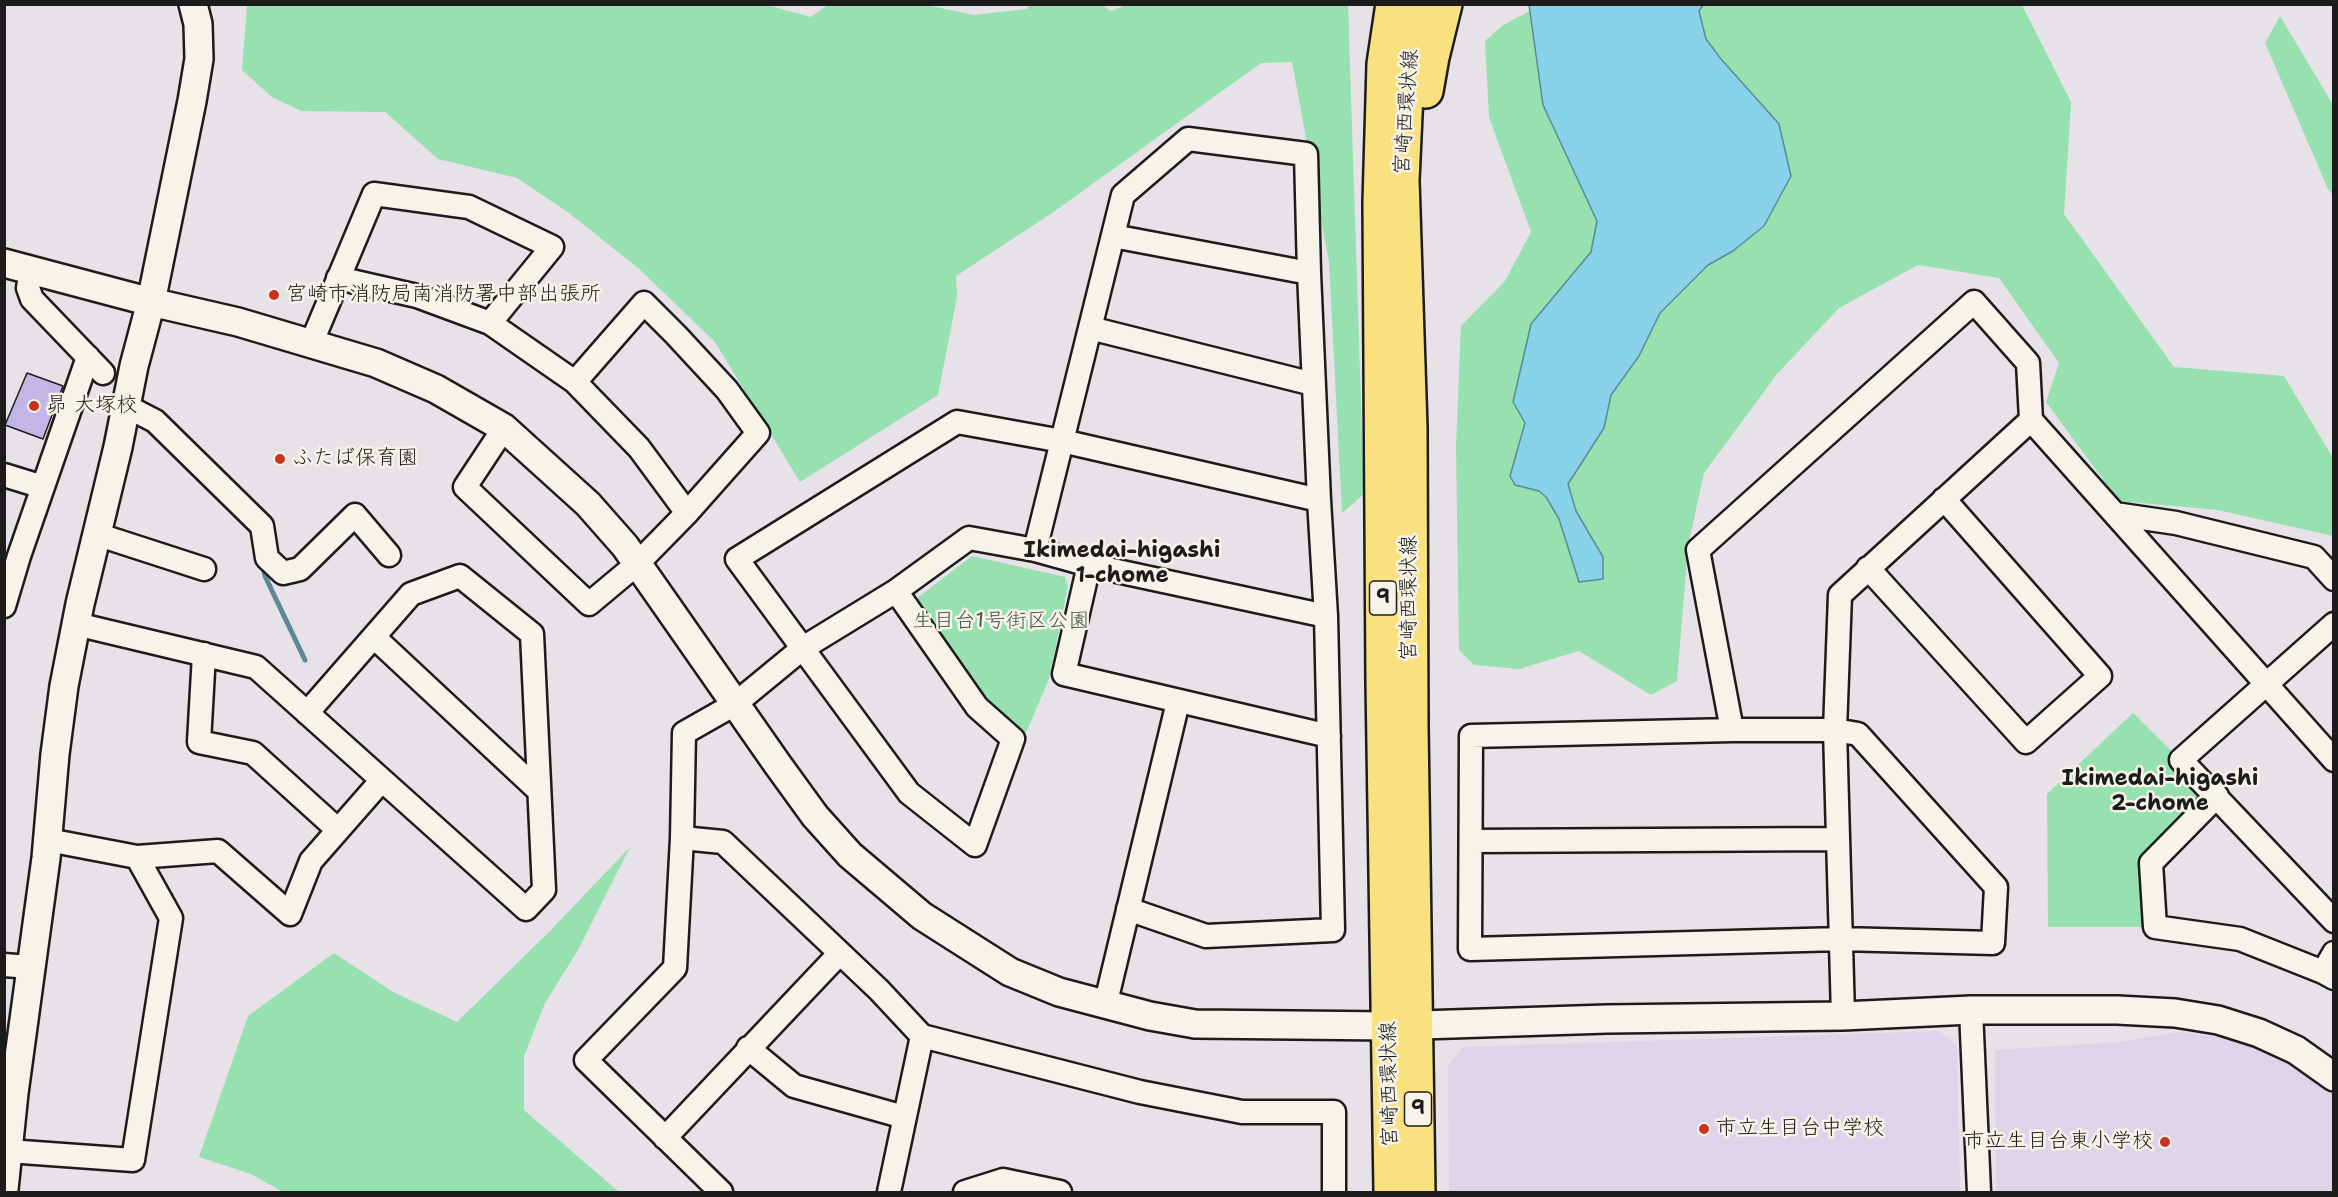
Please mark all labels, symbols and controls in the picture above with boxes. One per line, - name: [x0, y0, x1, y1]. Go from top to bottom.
- street label: 宮崎西環状線: [1390, 48, 1424, 176]
- place label: 宮崎市消防局南消防署中部出張所: [286, 282, 601, 308]
- marker: 宮崎市消防局南消防署中部出張所: [267, 288, 281, 302]
- place label: 昴 大塚校: [46, 393, 137, 419]
- marker: 昴 大塚校: [27, 399, 41, 413]
- place label: ふたば保育園: [292, 446, 418, 472]
- marker: ふたば保育園: [273, 452, 287, 466]
- street label: 宮崎西環状線: [1397, 535, 1423, 661]
- district label: Ikimedai-higashi 1-chome: [1024, 538, 1220, 590]
- road number: 9: [1370, 581, 1396, 615]
- park label: 生目台1号街区公園: [913, 609, 1089, 635]
- district label: Ikimedai-higashi 2-chome: [2062, 766, 2258, 818]
- street label: 宮崎西環状線: [1376, 1021, 1404, 1147]
- road number: 9: [1404, 1092, 1432, 1126]
- place label: 市立生目台中学校: [1716, 1116, 1884, 1142]
- marker: 市立生目台中学校: [1697, 1122, 1711, 1136]
- place label: 市立生目台東小学校: [1964, 1129, 2153, 1155]
- marker: 市立生目台東小学校: [2158, 1135, 2172, 1149]

